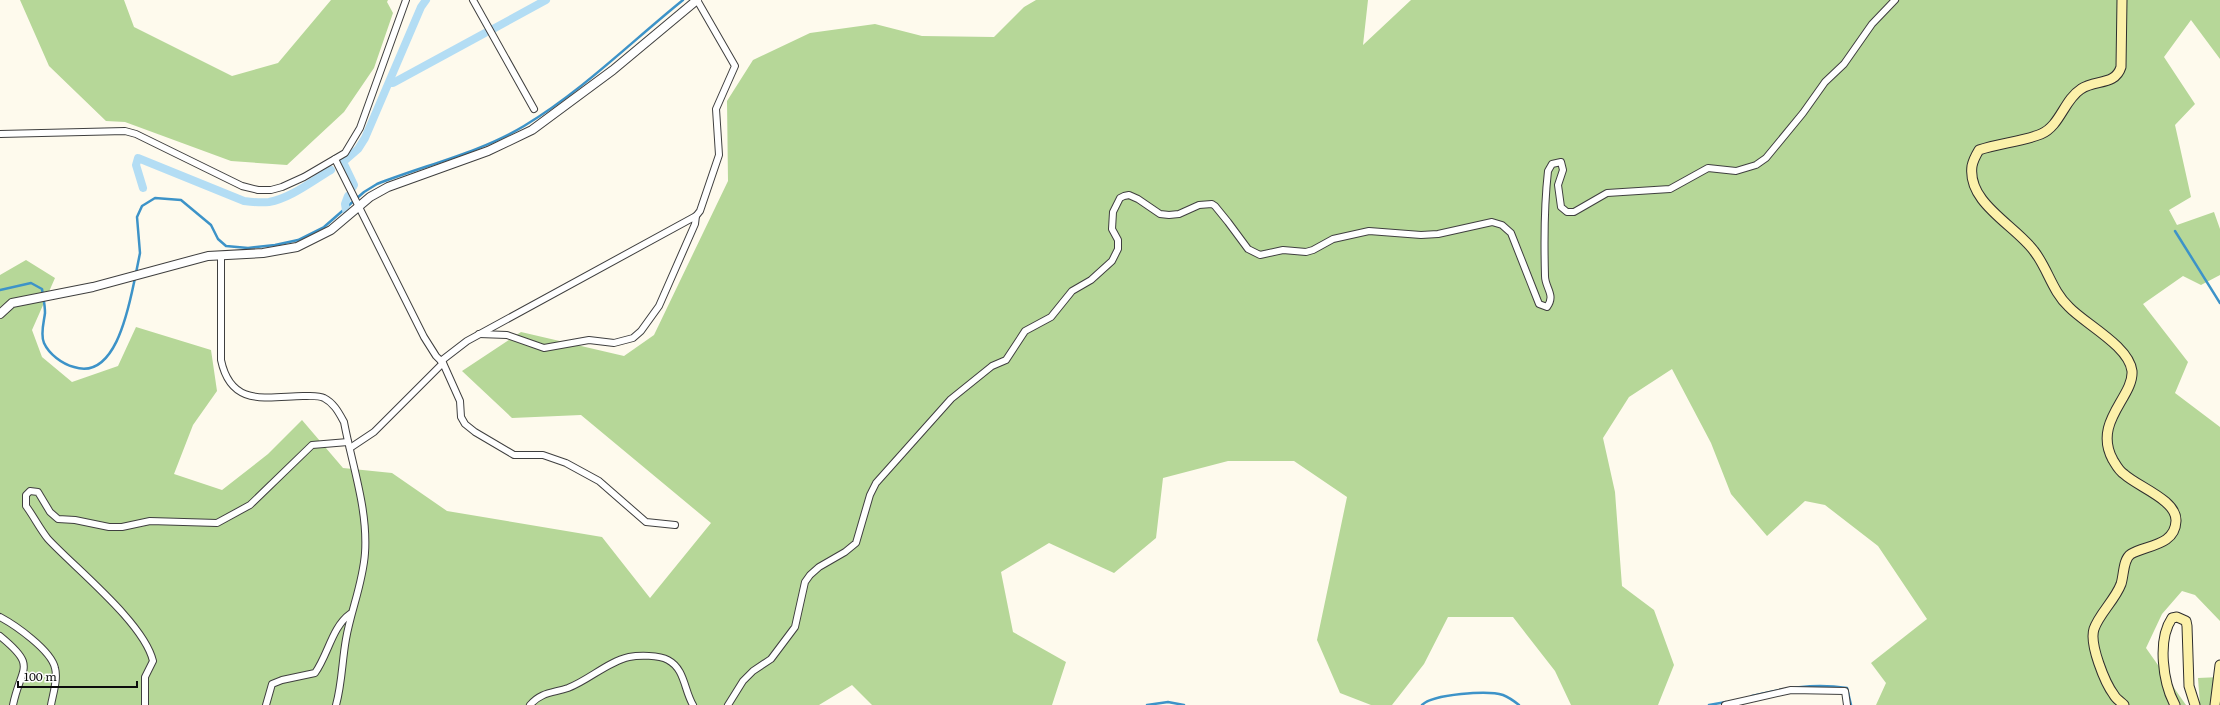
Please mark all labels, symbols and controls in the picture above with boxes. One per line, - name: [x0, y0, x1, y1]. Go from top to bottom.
- scale bar: [18, 663, 137, 689]
- text: 100 m: [24, 667, 57, 685]

